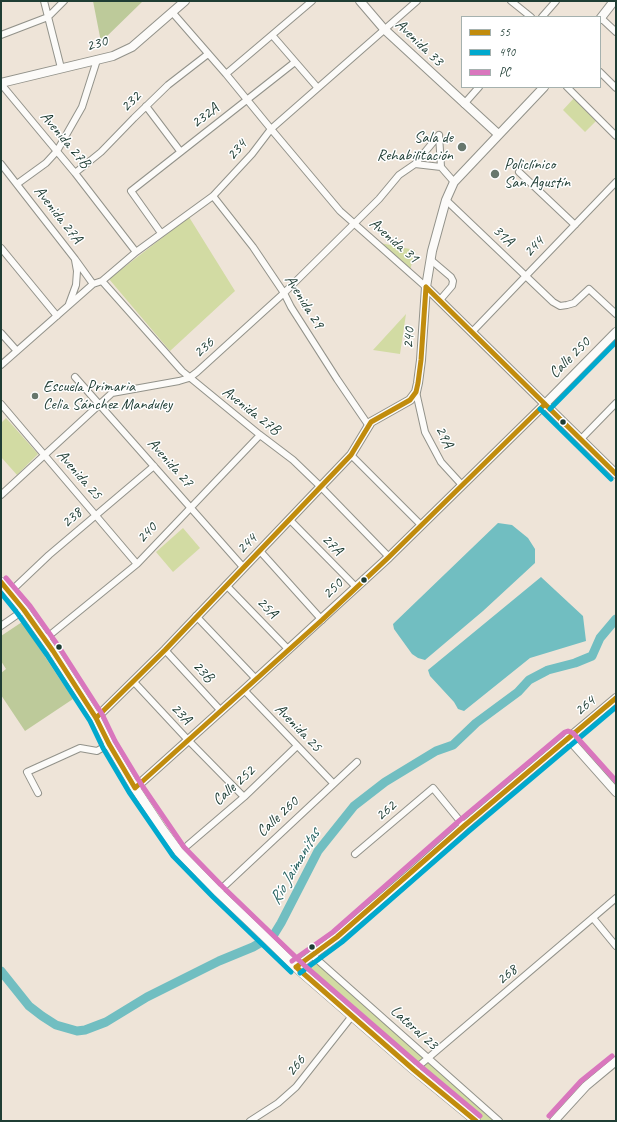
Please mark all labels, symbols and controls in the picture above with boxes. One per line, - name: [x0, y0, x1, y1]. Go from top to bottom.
- street label: Avenida 33: [391, 15, 447, 71]
- legend: [461, 16, 601, 88]
- text: 55: [499, 24, 510, 40]
- street label: 230: [84, 32, 110, 56]
- text: 490: [499, 44, 515, 60]
- text: PC: [499, 64, 510, 80]
- street label: 232: [117, 88, 145, 116]
- street label: 232A: [187, 99, 223, 133]
- street label: Avenida 27B: [36, 108, 94, 172]
- place label: Sala de Rehabilitación: [377, 128, 453, 166]
- street label: 234: [223, 136, 251, 164]
- marker: Sala de Rehabilitación: [456, 141, 468, 153]
- place label: Policlínico San Agustín: [504, 155, 570, 193]
- marker: Policlínico San Agustín: [489, 168, 501, 180]
- street label: Avenida 27A: [30, 182, 86, 248]
- street label: Avenida 31: [365, 214, 423, 268]
- street label: 31A: [488, 221, 518, 251]
- street label: 244: [520, 233, 548, 261]
- street label: Avenida 29: [280, 272, 328, 332]
- street label: 240: [399, 327, 419, 349]
- street label: Calle 250: [545, 333, 595, 383]
- street label: 236: [190, 334, 218, 362]
- place label: Escuela Primaria Celia Sánchez Manduley: [43, 377, 172, 415]
- street label: Avenida 27B: [218, 382, 284, 440]
- marker: Escuela Primaria Celia Sánchez Manduley: [30, 391, 40, 401]
- unlabelled marker: [558, 417, 568, 427]
- street label: 29A: [431, 423, 457, 451]
- street label: Avenida 27: [143, 434, 197, 492]
- street label: Avenida 25: [52, 446, 106, 504]
- street label: 238: [58, 504, 86, 532]
- street label: 240: [133, 519, 161, 547]
- street label: 244: [233, 530, 261, 558]
- street label: 27A: [317, 530, 347, 560]
- street label: 250: [319, 575, 347, 603]
- unlabelled marker: [359, 575, 369, 585]
- street label: 25A: [252, 593, 282, 623]
- unlabelled marker: [54, 642, 64, 652]
- street label: 23B: [188, 657, 218, 687]
- street label: 264: [571, 692, 599, 720]
- street label: 23A: [166, 699, 196, 729]
- street label: Avenida 25: [270, 700, 326, 756]
- street label: Calle 252: [209, 762, 259, 810]
- street label: Calle 260: [253, 793, 303, 841]
- street label: 262: [372, 797, 400, 825]
- water label: Río Jaimanitas: [265, 826, 325, 908]
- unlabelled marker: [307, 942, 317, 952]
- street label: 268: [493, 961, 521, 989]
- street label: Lateral 23: [386, 1002, 442, 1054]
- street label: 266: [282, 1052, 310, 1080]

